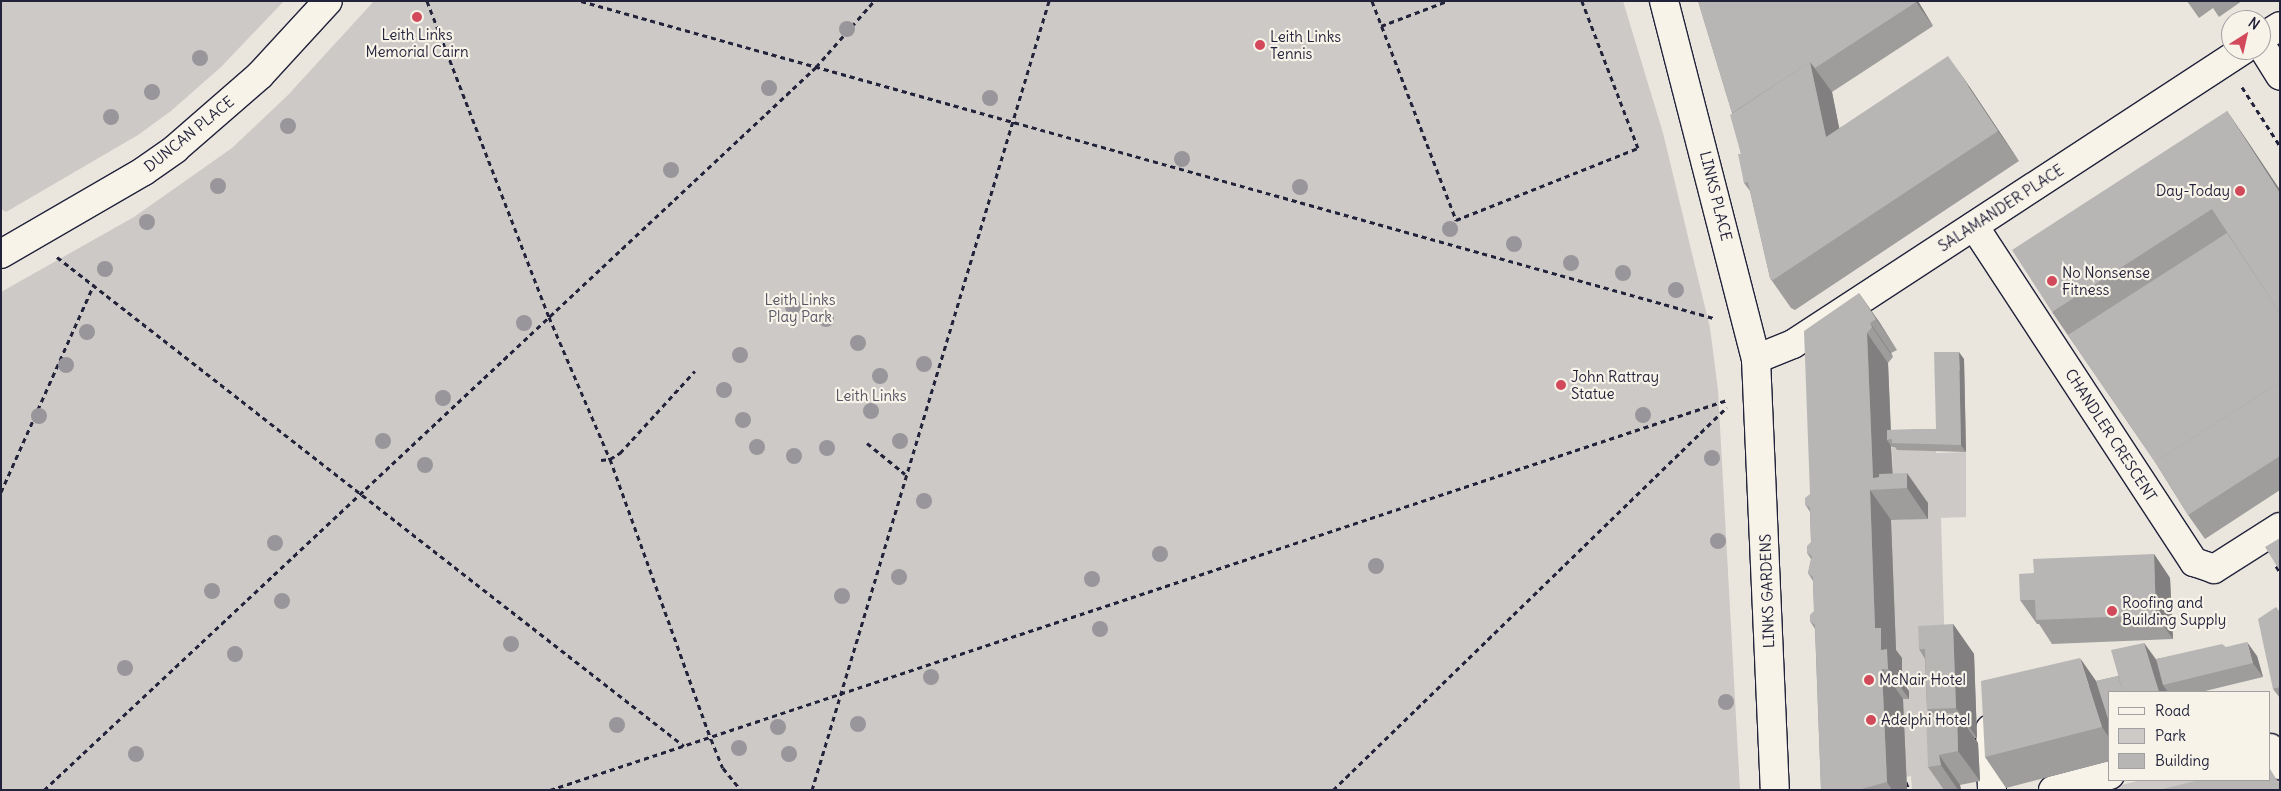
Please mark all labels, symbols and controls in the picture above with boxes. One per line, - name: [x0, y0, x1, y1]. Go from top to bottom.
- north arrow: [2221, 10, 2271, 60]
- marker: Leith Links Memorial Cairn: [411, 11, 423, 23]
- text: N: [2245, 13, 2263, 34]
- place label: Leith Links Memorial Cairn: [365, 25, 469, 60]
- place label: Leith Links Tennis: [1270, 27, 1341, 62]
- marker: Leith Links Tennis: [1254, 39, 1266, 51]
- street label: DUNCAN PLACE: [141, 92, 237, 176]
- street label: LINKS PLACE: [1696, 149, 1736, 243]
- street label: SALAMANDER PLACE: [1935, 161, 2067, 255]
- place label: Day-Today: [2156, 182, 2230, 200]
- marker: Day-Today: [2234, 185, 2246, 197]
- place label: No Nonsense Fitness: [2062, 263, 2150, 298]
- marker: No Nonsense Fitness: [2046, 275, 2058, 287]
- park label: Leith Links Play Park: [764, 290, 836, 325]
- street label: CHANDLER CRESCENT: [2061, 365, 2161, 505]
- place label: John Rattray Statue: [1571, 367, 1659, 402]
- marker: John Rattray Statue: [1555, 379, 1567, 391]
- park label: Leith Links: [835, 387, 907, 405]
- street label: LINKS GARDENS: [1756, 534, 1778, 648]
- place label: Roofing and Building Supply: [2122, 593, 2226, 628]
- marker: Roofing and Building Supply: [2106, 605, 2118, 617]
- place label: McNair Hotel: [1879, 671, 1966, 689]
- marker: McNair Hotel: [1863, 674, 1875, 686]
- legend: [2108, 691, 2271, 781]
- text: Road: [2155, 701, 2190, 720]
- place label: Adelphi Hotel: [1881, 711, 1970, 729]
- marker: Adelphi Hotel: [1865, 714, 1877, 726]
- text: Park: [2155, 726, 2186, 745]
- text: Building: [2155, 751, 2210, 770]

